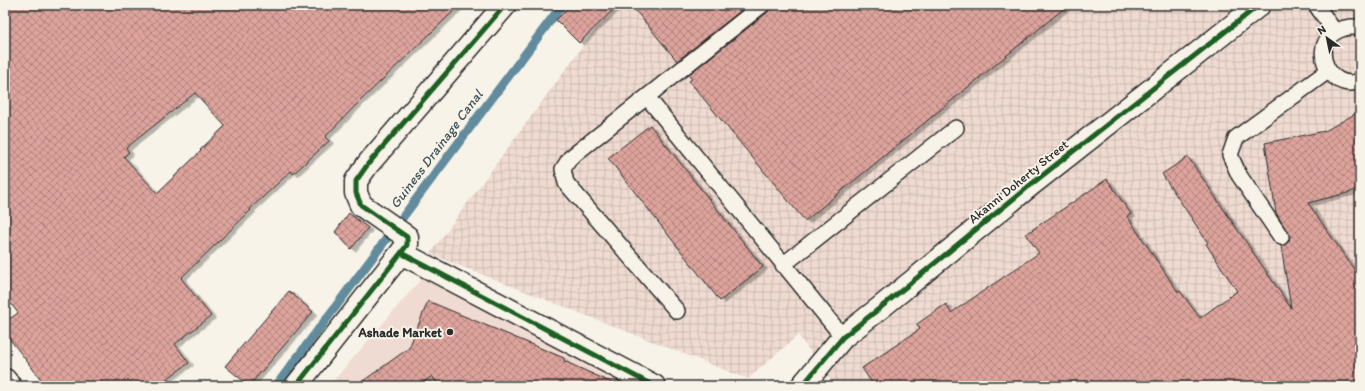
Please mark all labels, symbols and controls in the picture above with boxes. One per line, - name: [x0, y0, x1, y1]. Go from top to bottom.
- north arrow: [1307, 18, 1347, 58]
- text: N: [1315, 23, 1328, 38]
- water label: Guiness Drainage Canal: [386, 86, 487, 212]
- street label: Akanni Doherty Street: [965, 136, 1071, 226]
- place label: Ashade Market: [357, 325, 442, 340]
- marker: Ashade Market: [445, 327, 455, 337]

